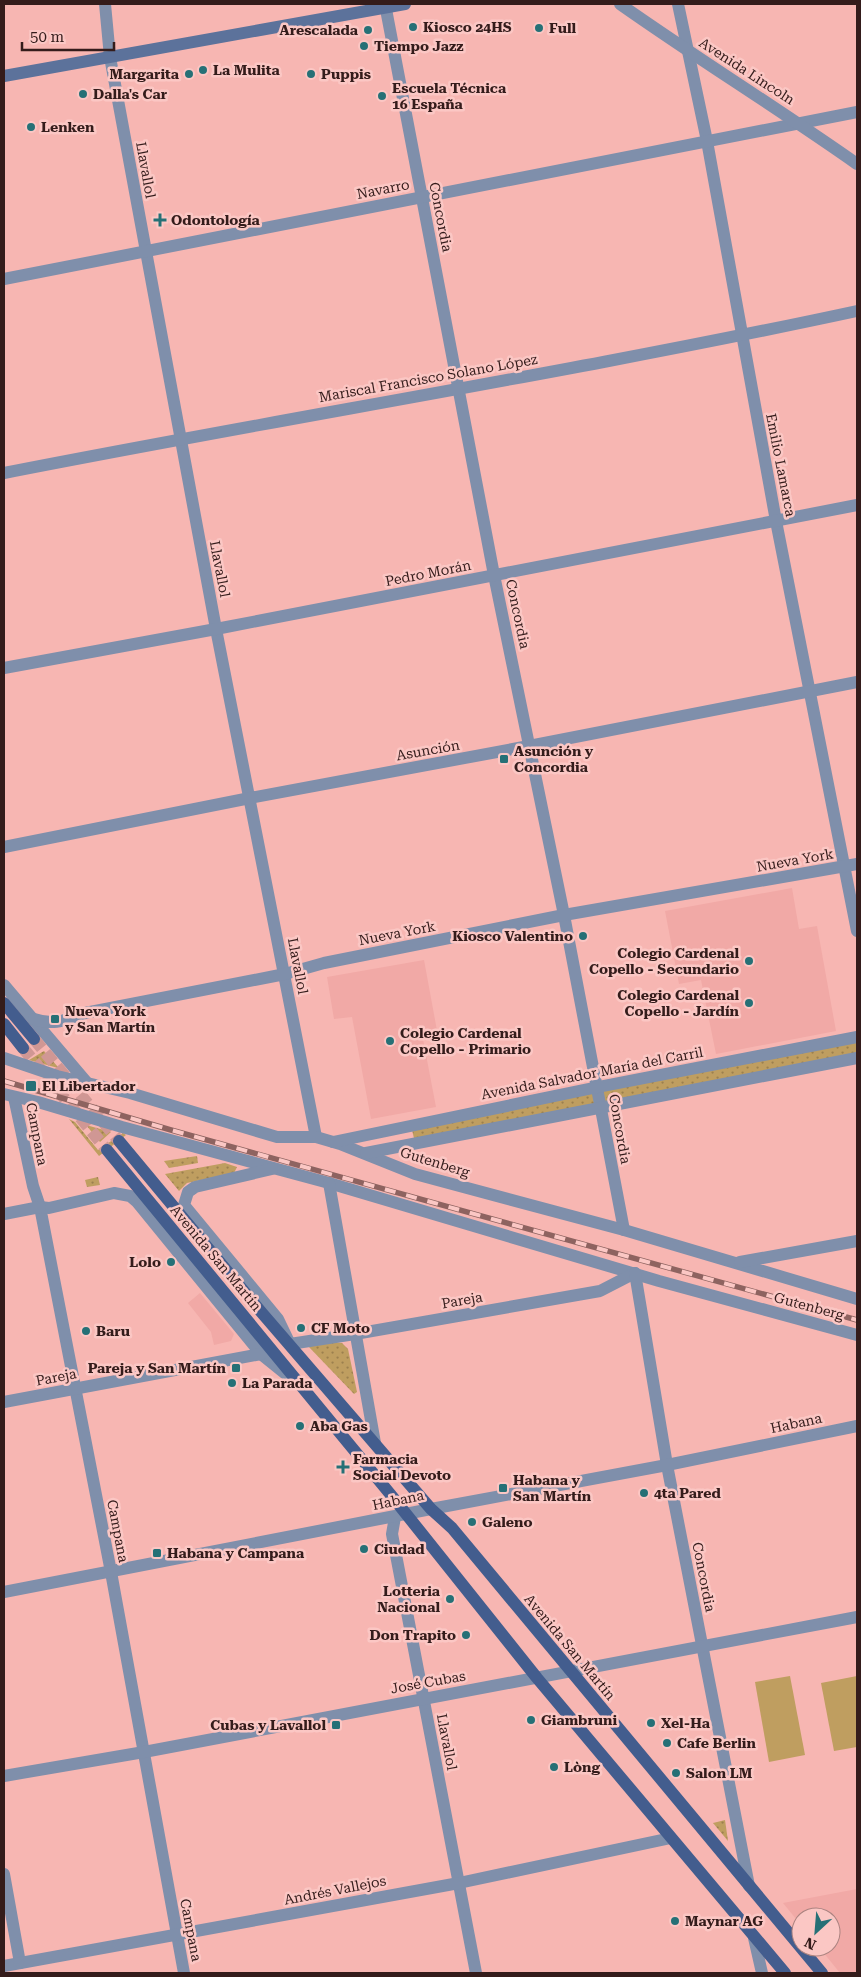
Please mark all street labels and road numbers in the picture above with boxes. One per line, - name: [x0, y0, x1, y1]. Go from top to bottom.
- street label: Avenida Lincoln: [696, 34, 798, 108]
- street label: Llavallol: [133, 140, 159, 200]
- street label: Navarro: [355, 176, 411, 202]
- street label: Concordia: [426, 181, 456, 254]
- street label: Mariscal Francisco Solano López: [317, 351, 539, 405]
- street label: Emilio Lamarca: [763, 412, 799, 518]
- street label: Llavallol: [207, 539, 233, 599]
- street label: Pedro Morán: [384, 557, 472, 589]
- street label: Concordia: [503, 578, 533, 651]
- street label: Asunción: [395, 737, 461, 763]
- street label: Nueva York: [755, 845, 835, 875]
- street label: Nueva York: [357, 918, 437, 948]
- street label: Llavallol: [285, 936, 311, 996]
- street label: Avenida Salvador María del Carril: [480, 1043, 705, 1102]
- street label: Concordia: [606, 1093, 634, 1166]
- street label: Campana: [23, 1101, 51, 1167]
- street label: Gutenberg: [398, 1144, 472, 1180]
- street label: Avenida San Martín: [167, 1202, 265, 1314]
- street label: Pareja: [440, 1288, 484, 1311]
- street label: Gutenberg: [772, 1289, 846, 1323]
- street label: Pareja: [34, 1365, 78, 1389]
- street label: Habana: [769, 1410, 824, 1436]
- street label: Habana: [371, 1487, 426, 1513]
- street label: Campana: [104, 1498, 132, 1564]
- street label: Concordia: [689, 1541, 719, 1614]
- street label: Avenida San Martín: [521, 1591, 619, 1703]
- street label: José Cubas: [389, 1667, 467, 1696]
- street label: Llavallol: [434, 1712, 460, 1772]
- street label: Andrés Vallejos: [283, 1872, 388, 1908]
- street label: Campana: [177, 1897, 205, 1963]

